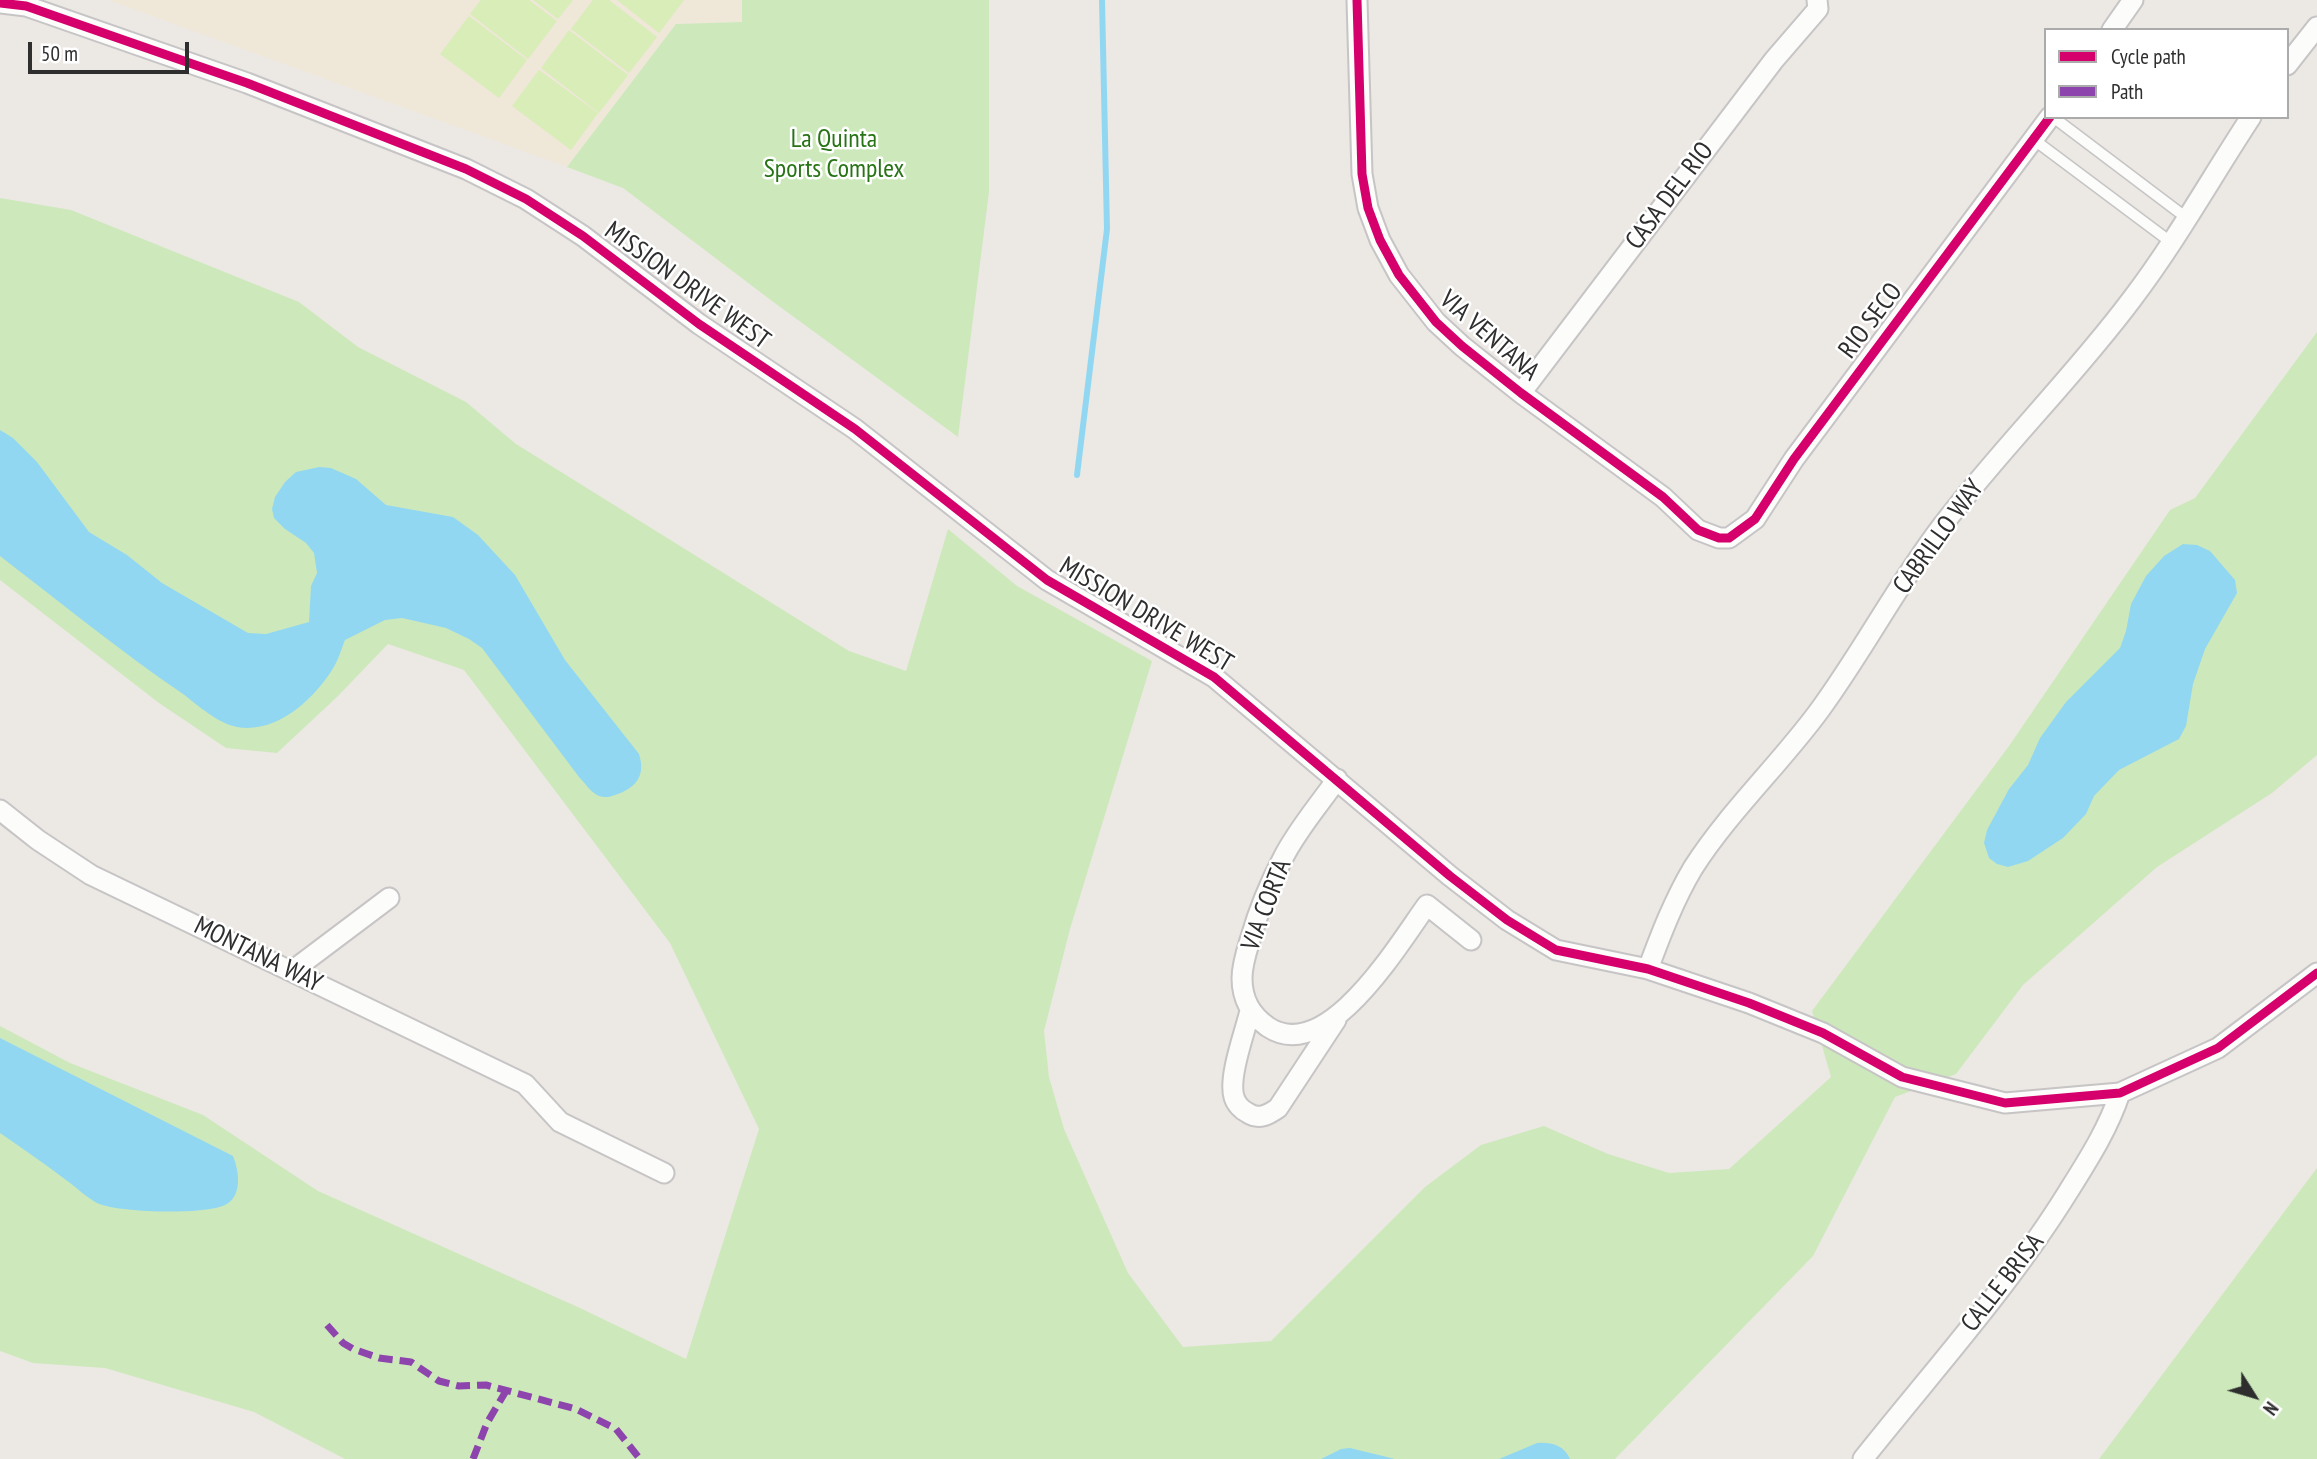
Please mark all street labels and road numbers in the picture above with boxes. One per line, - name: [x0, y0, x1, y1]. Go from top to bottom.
- street label: CASA DEL RIO: [1620, 136, 1720, 256]
- street label: MISSION DRIVE WEST: [598, 215, 776, 357]
- street label: RIO SECO: [1833, 277, 1909, 365]
- street label: VIA VENTANA: [1433, 284, 1545, 388]
- street label: CABRILLO WAY: [1887, 474, 1991, 600]
- street label: MISSION DRIVE WEST: [1054, 551, 1238, 679]
- street label: VIA CORTA: [1235, 855, 1299, 955]
- street label: MONTANA WAY: [189, 911, 327, 999]
- street label: CALLE BRISA: [1955, 1228, 2051, 1338]

